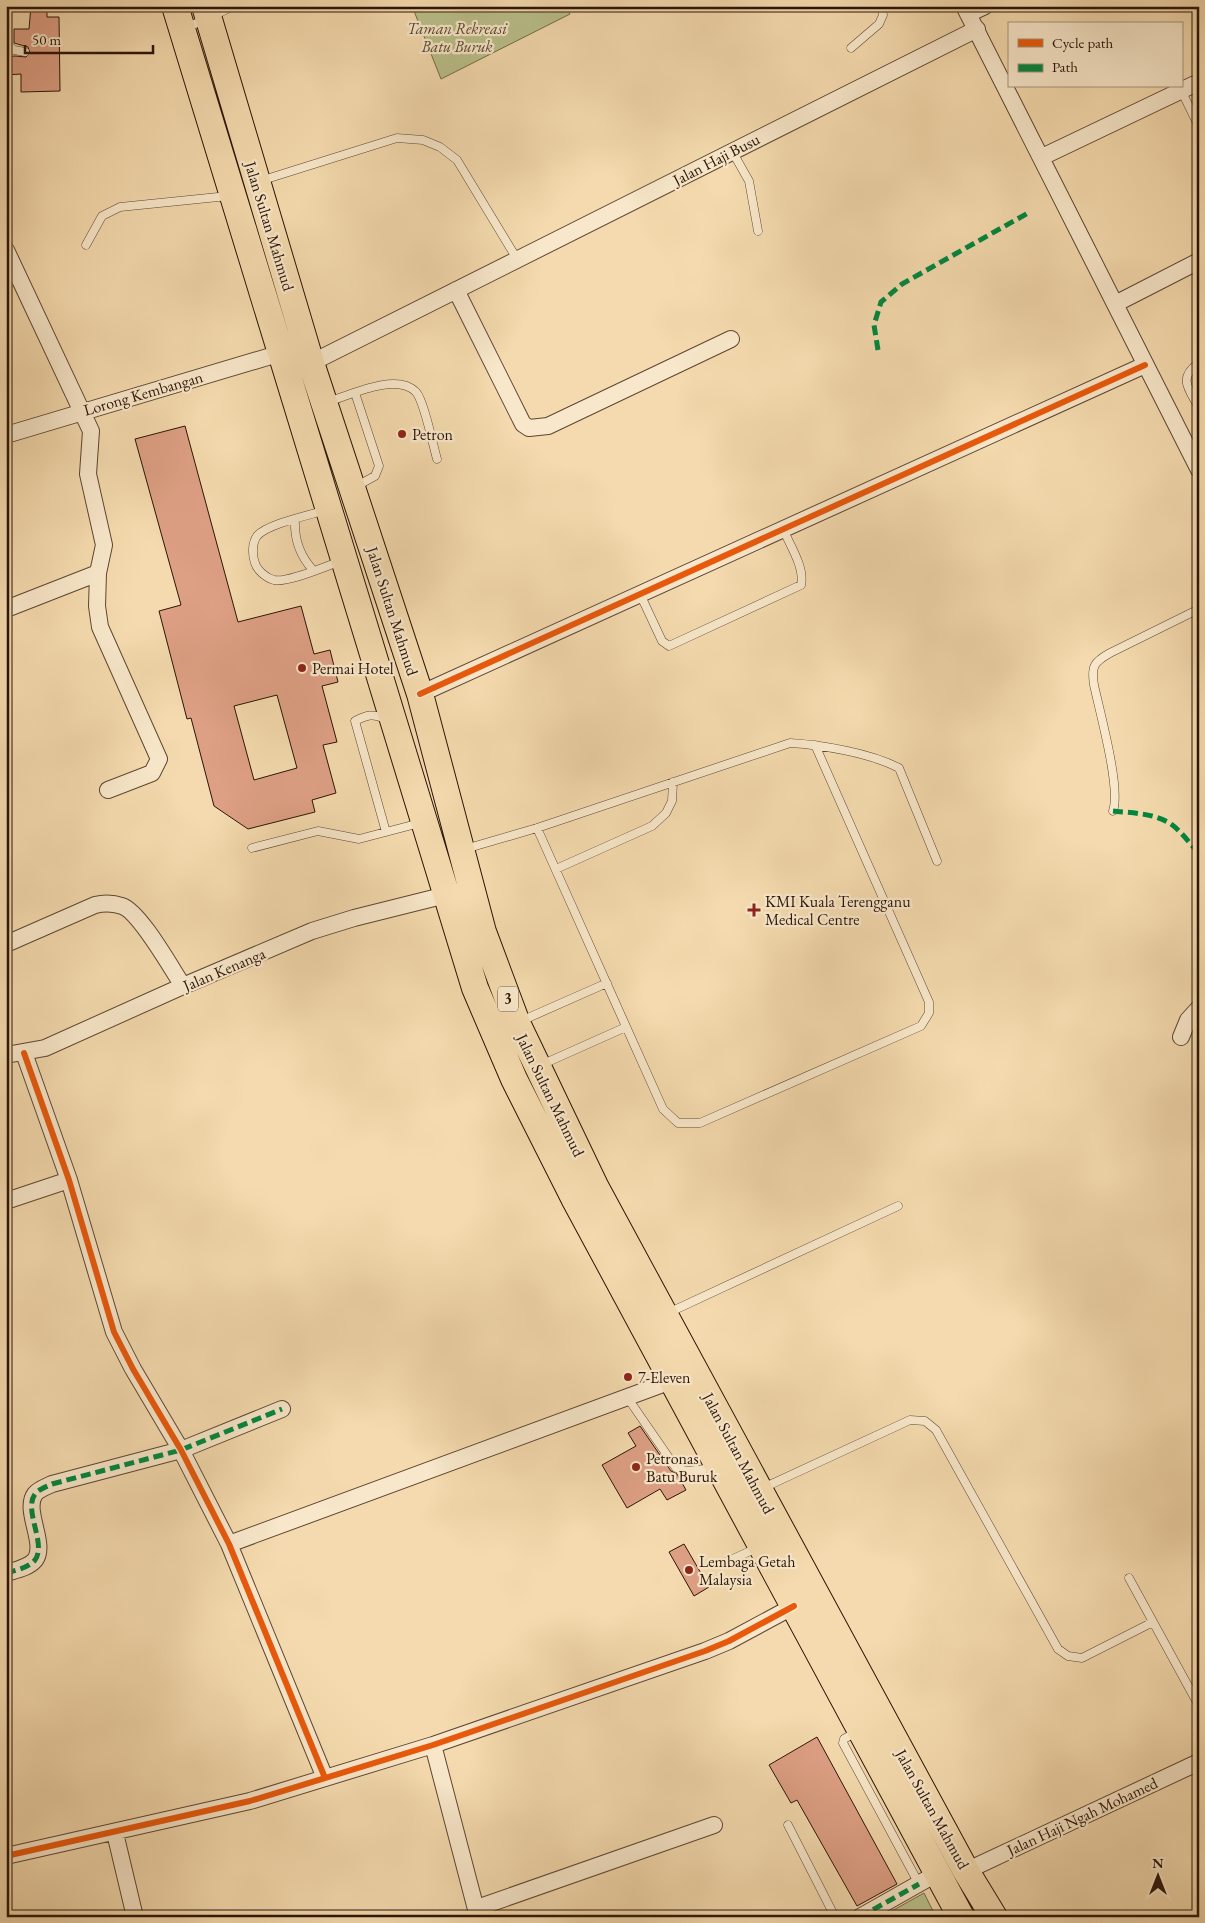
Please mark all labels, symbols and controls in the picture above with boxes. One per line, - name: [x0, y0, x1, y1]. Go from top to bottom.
- park label: Taman Rekreasi Batu Buruk: [407, 18, 508, 57]
- scale bar: [25, 22, 152, 54]
- legend: [1008, 22, 1182, 88]
- text: 50 m: [32, 30, 61, 49]
- text: Cycle path: [1052, 33, 1114, 52]
- text: Path: [1052, 57, 1078, 76]
- street label: Jalan Haji Busu: [667, 128, 764, 191]
- street label: Jalan Sultan Mahmud: [239, 157, 299, 294]
- street label: Lorong Kembangan: [81, 366, 206, 421]
- place label: Petron: [412, 424, 454, 445]
- marker: Petron: [396, 428, 408, 440]
- street label: Jalan Sultan Mahmud: [361, 542, 424, 679]
- place label: Permai Hotel: [312, 658, 394, 679]
- marker: Permai Hotel: [296, 662, 308, 674]
- place label: KMI Kuala Terengganu Medical Centre: [765, 891, 911, 930]
- marker: KMI Kuala Terengganu Medical Centre: [747, 903, 761, 917]
- street label: Jalan Kenanga: [178, 942, 269, 997]
- road number: 3: [498, 986, 518, 1012]
- street label: Jalan Sultan Mahmud: [511, 1029, 590, 1161]
- place label: 7-Eleven: [638, 1367, 691, 1388]
- marker: 7-Eleven: [622, 1371, 634, 1383]
- street label: Jalan Sultan Mahmud: [697, 1387, 780, 1518]
- place label: Petronas Batu Buruk: [646, 1448, 718, 1487]
- marker: Petronas Batu Buruk: [630, 1461, 642, 1473]
- place label: Lembaga Getah Malaysia: [699, 1551, 795, 1590]
- marker: Lembaga Getah Malaysia: [683, 1564, 695, 1576]
- street label: Jalan Sultan Mahmud: [890, 1744, 975, 1874]
- street label: Jalan Haji Ngah Mohamed: [1002, 1772, 1162, 1861]
- north arrow: [1132, 1850, 1182, 1900]
- text: N: [1152, 1854, 1164, 1872]

